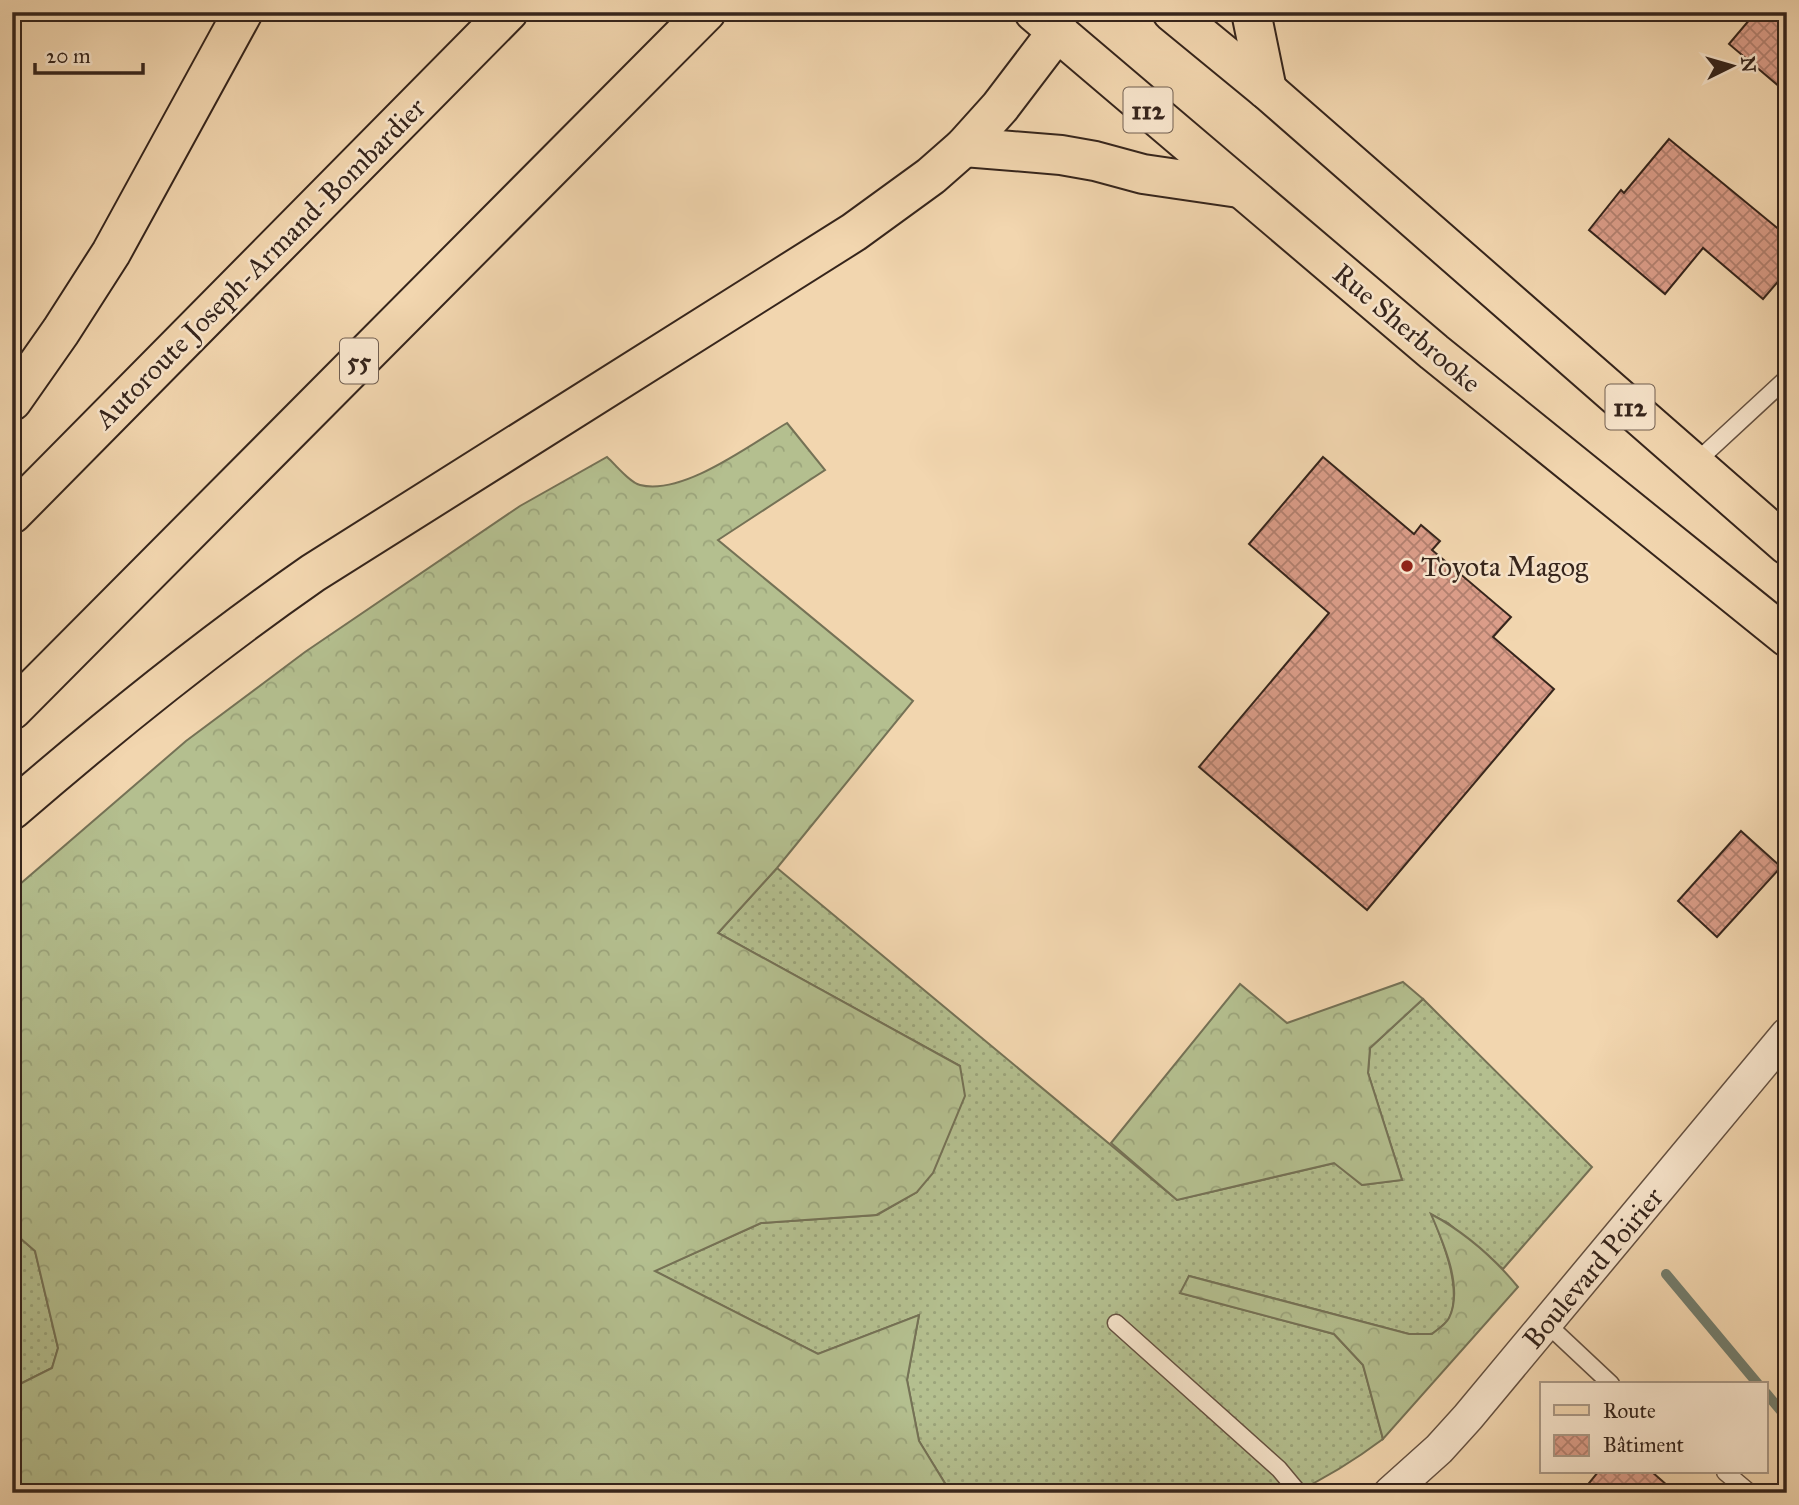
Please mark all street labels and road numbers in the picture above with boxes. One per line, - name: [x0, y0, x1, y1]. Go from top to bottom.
- road number: 112: [1124, 88, 1172, 132]
- street label: Autoroute Joseph-Armand-Bombardier: [86, 90, 433, 437]
- street label: Rue Sherbrooke: [1326, 256, 1488, 400]
- road number: 55: [340, 338, 378, 384]
- road number: 112: [1606, 384, 1654, 430]
- street label: Boulevard Poirier: [1515, 1180, 1671, 1356]

